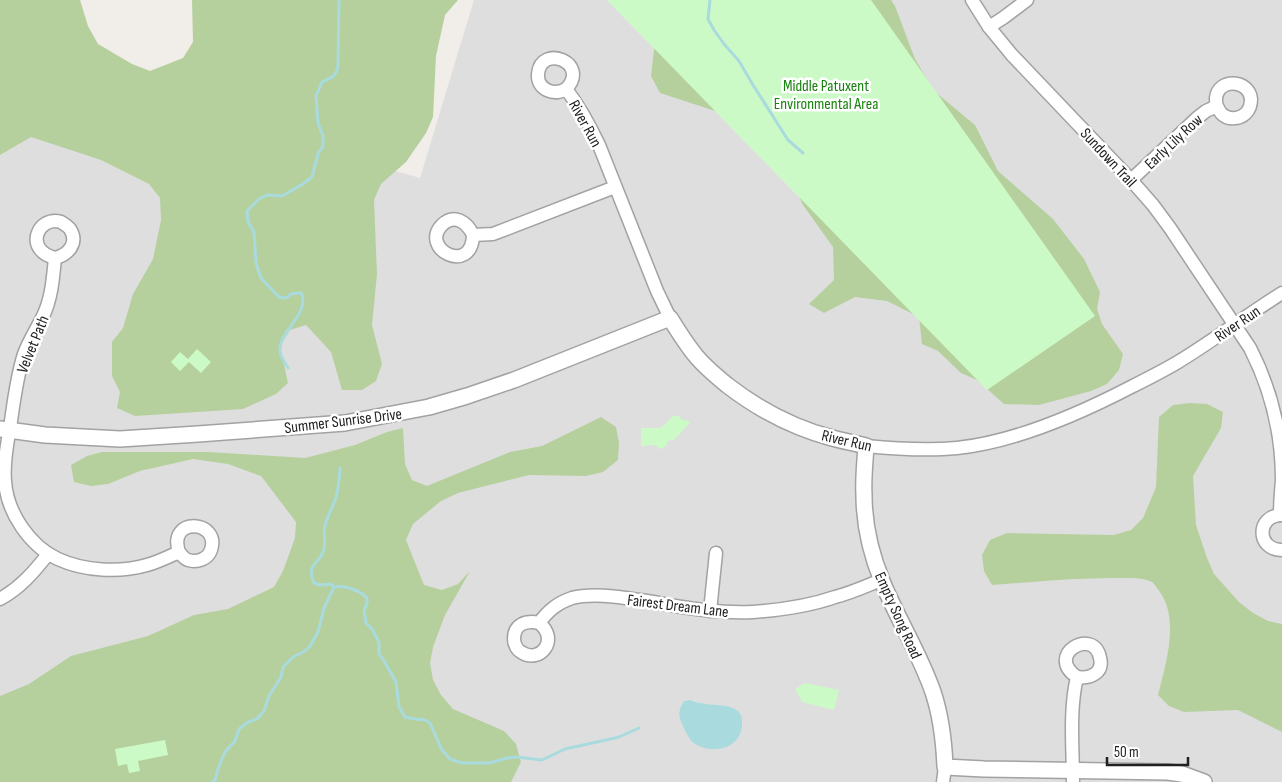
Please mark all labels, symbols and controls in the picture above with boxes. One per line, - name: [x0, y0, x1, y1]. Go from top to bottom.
- park label: Middle Patuxent Environmental Area: [774, 77, 878, 114]
- street label: River Run: [564, 97, 605, 151]
- street label: Early Lily Row: [1141, 111, 1207, 174]
- street label: Sundown Trail: [1076, 125, 1140, 191]
- street label: River Run: [1211, 302, 1264, 346]
- street label: Velvet Path: [13, 313, 54, 376]
- street label: Summer Sunrise Drive: [283, 405, 403, 438]
- street label: River Run: [820, 426, 874, 456]
- street label: Empty Song Road: [870, 569, 925, 662]
- street label: Fairest Dream Lane: [626, 591, 730, 622]
- scale bar: [1107, 734, 1188, 766]
- text: 50 m: [1114, 743, 1139, 762]

